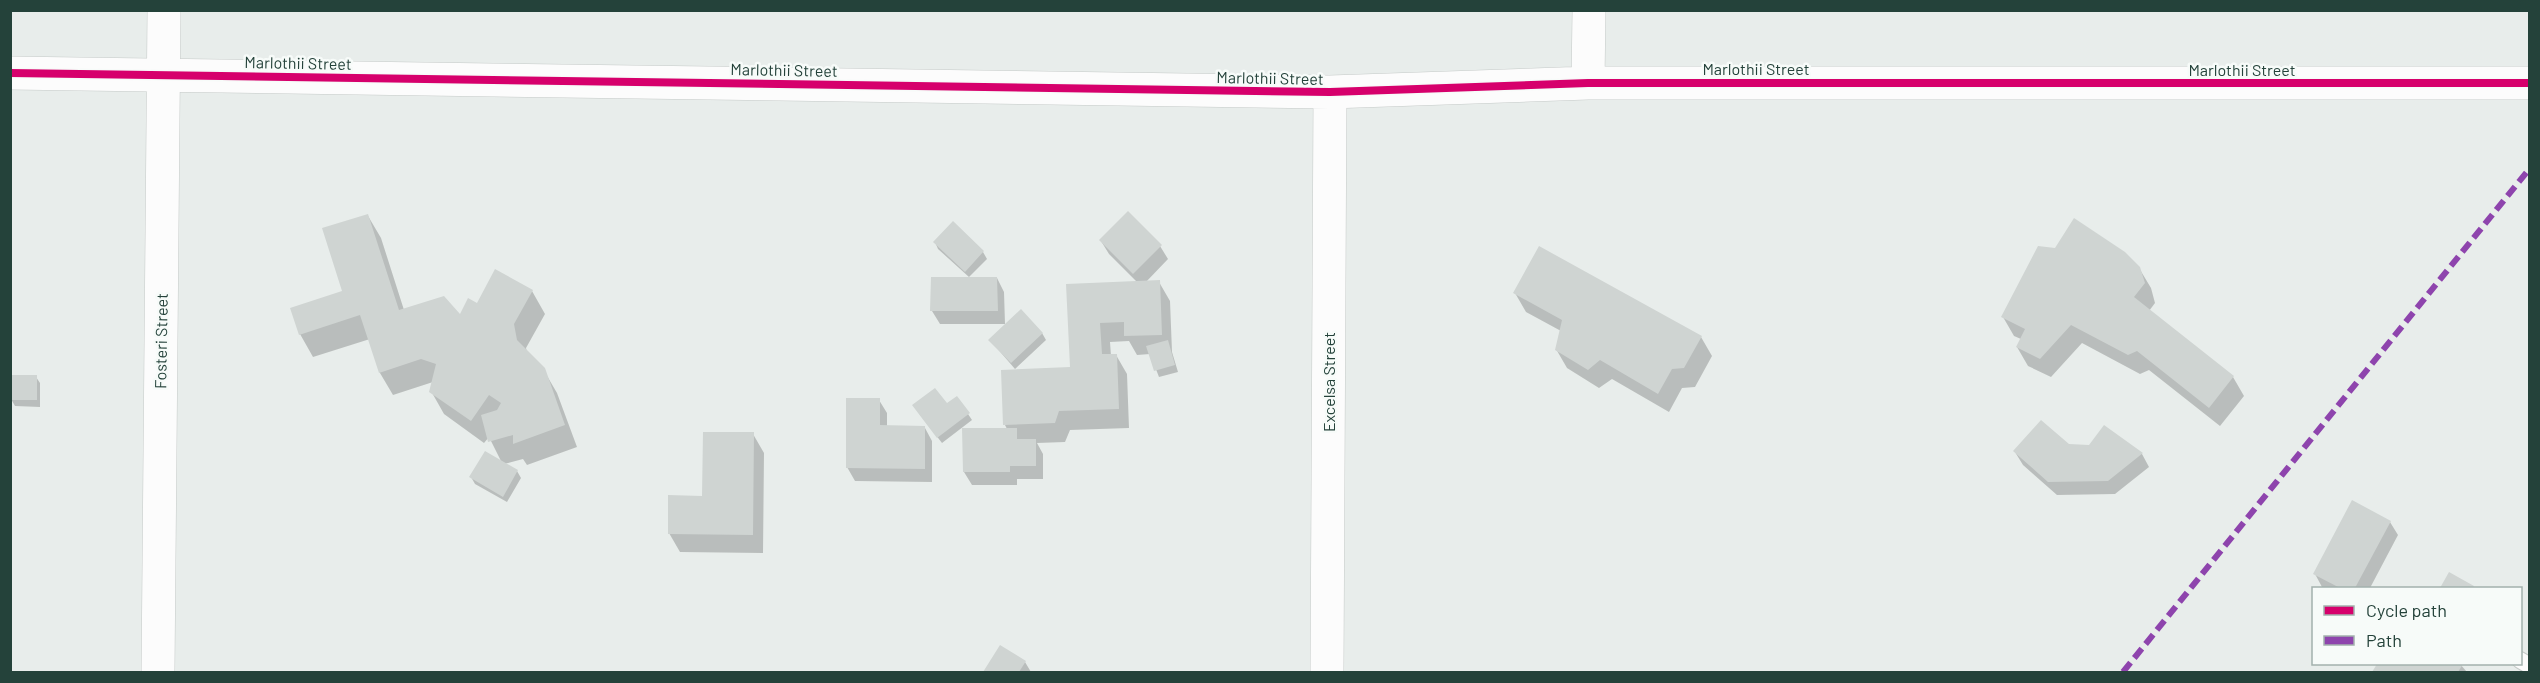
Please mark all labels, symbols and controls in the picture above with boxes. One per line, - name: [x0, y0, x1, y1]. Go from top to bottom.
- street label: Marlothii Street: [244, 52, 352, 73]
- street label: Marlothii Street: [730, 59, 838, 80]
- street label: Marlothii Street: [1702, 59, 1810, 78]
- street label: Marlothii Street: [2188, 60, 2296, 79]
- street label: Marlothii Street: [1216, 67, 1324, 88]
- street label: Fosteri Street: [150, 293, 171, 389]
- street label: Excelsa Street: [1319, 332, 1338, 432]
- legend: [2312, 587, 2522, 665]
- text: Cycle path: [2366, 599, 2447, 621]
- text: Path: [2366, 629, 2402, 651]

